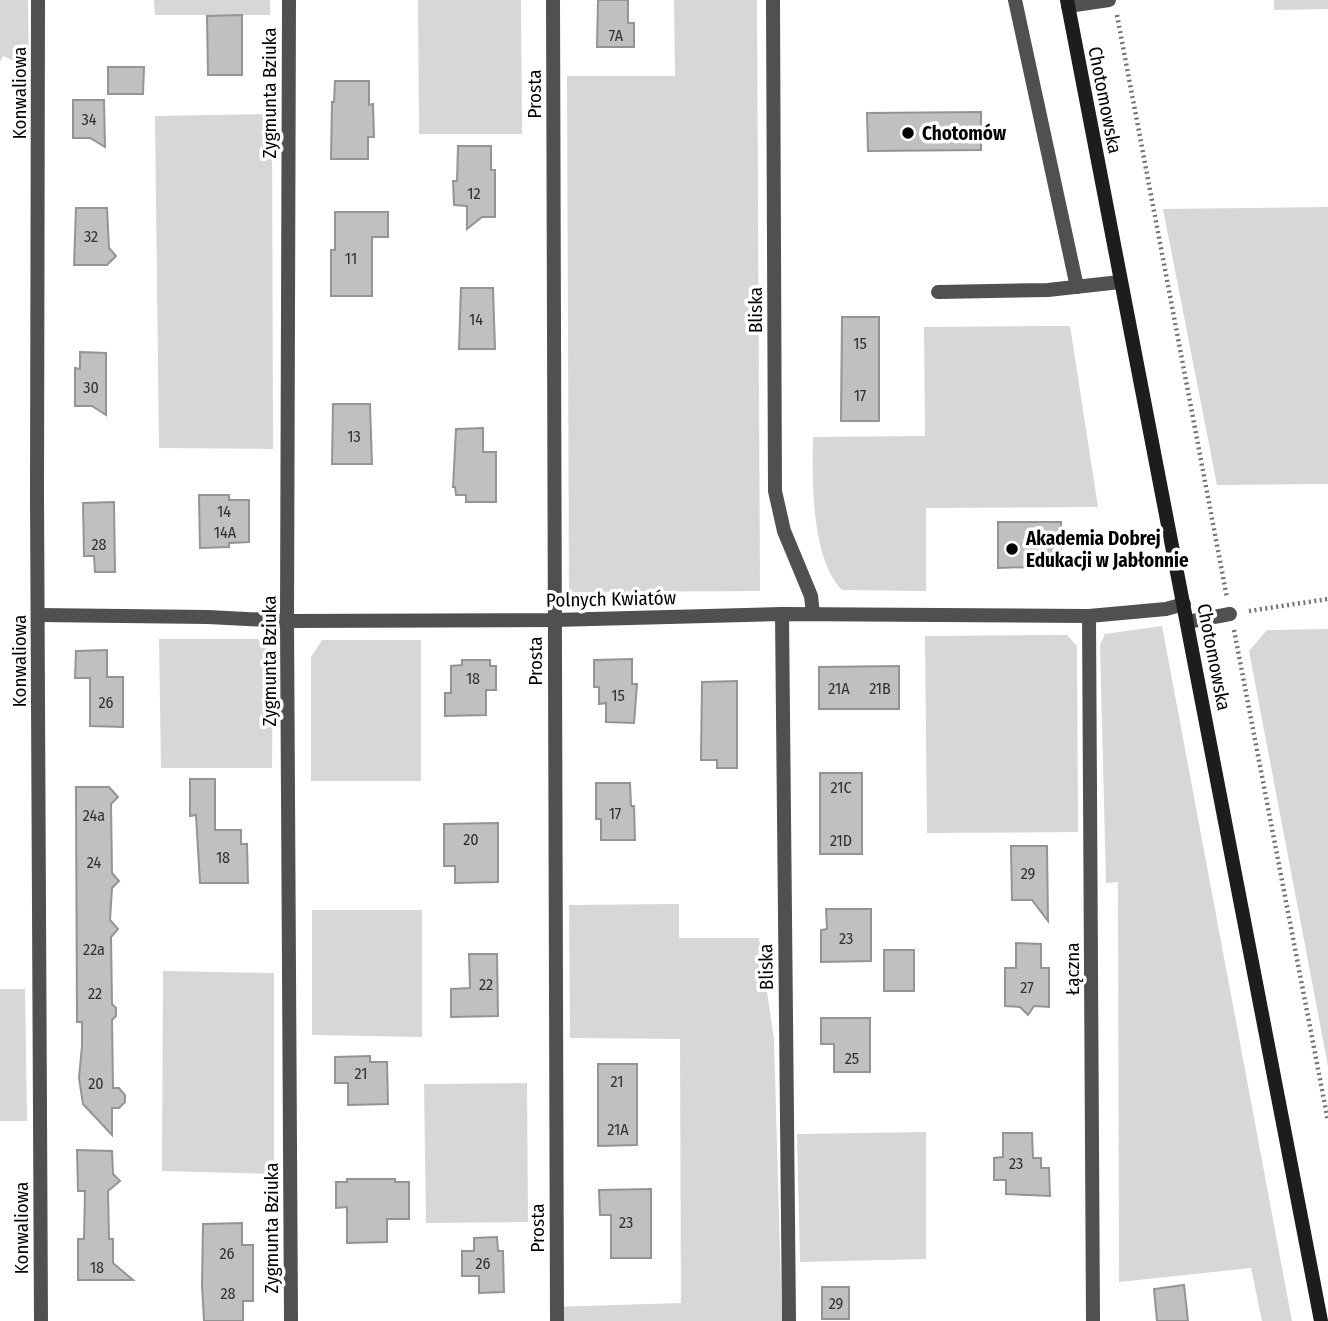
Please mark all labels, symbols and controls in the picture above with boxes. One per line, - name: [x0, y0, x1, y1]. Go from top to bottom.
- house number: 7A: [609, 26, 624, 45]
- street label: Zygmunta Bziuka: [258, 28, 281, 158]
- street label: Chotomowska: [1083, 45, 1127, 155]
- street label: Konwaliowa: [8, 47, 31, 139]
- street label: Prosta: [523, 69, 546, 119]
- house number: 34: [82, 110, 97, 129]
- place label: Chotomów: [922, 122, 1006, 145]
- marker: Chotomów: [900, 125, 916, 141]
- house number: 12: [467, 184, 481, 203]
- house number: 32: [84, 227, 98, 246]
- house number: 11: [345, 249, 357, 268]
- street label: Bliska: [744, 287, 767, 333]
- house number: 14: [469, 310, 483, 329]
- house number: 15: [853, 334, 867, 353]
- house number: 30: [83, 378, 99, 397]
- house number: 17: [854, 386, 867, 405]
- house number: 13: [347, 427, 361, 446]
- house number: 14: [217, 502, 231, 521]
- house number: 14A: [214, 523, 237, 542]
- place label: Akademia Dobrej Edukacji w Jabłonnie: [1025, 527, 1189, 572]
- house number: 28: [91, 535, 107, 554]
- marker: Akademia Dobrej Edukacji w Jabłonnie: [1004, 541, 1020, 557]
- street label: Polnych Kwiatów: [546, 586, 677, 612]
- street label: Zygmunta Bziuka: [258, 596, 281, 726]
- street label: Chotomowska: [1192, 602, 1236, 712]
- street label: Konwaliowa: [8, 615, 31, 707]
- street label: Prosta: [524, 636, 547, 686]
- house number: 18: [466, 669, 480, 688]
- house number: 21A: [828, 679, 850, 698]
- house number: 21B: [869, 679, 891, 698]
- house number: 15: [611, 686, 625, 705]
- house number: 26: [99, 693, 114, 712]
- house number: 21C: [830, 778, 852, 797]
- house number: 17: [609, 804, 622, 823]
- house number: 24a: [83, 806, 105, 825]
- house number: 20: [463, 830, 479, 849]
- house number: 21D: [830, 831, 852, 850]
- house number: 18: [216, 848, 230, 867]
- house number: 24: [87, 853, 101, 872]
- house number: 29: [1021, 864, 1036, 883]
- house number: 23: [839, 929, 853, 948]
- house number: 22a: [83, 940, 105, 959]
- street label: Łączna: [1061, 943, 1084, 995]
- street label: Bliska: [754, 944, 778, 990]
- house number: 22: [479, 975, 493, 994]
- house number: 27: [1020, 978, 1034, 997]
- house number: 22: [88, 984, 102, 1003]
- house number: 25: [845, 1049, 859, 1068]
- house number: 21: [355, 1064, 367, 1083]
- house number: 21: [611, 1072, 623, 1091]
- house number: 20: [88, 1074, 104, 1093]
- house number: 21A: [607, 1120, 629, 1139]
- house number: 23: [1009, 1154, 1023, 1173]
- street label: Zygmunta Bziuka: [260, 1163, 283, 1293]
- street label: Konwaliowa: [10, 1182, 33, 1274]
- street label: Prosta: [526, 1203, 549, 1253]
- house number: 23: [619, 1213, 633, 1232]
- house number: 26: [220, 1244, 235, 1263]
- house number: 26: [476, 1254, 491, 1273]
- house number: 18: [90, 1258, 104, 1277]
- house number: 28: [220, 1284, 236, 1303]
- house number: 29: [829, 1294, 844, 1313]

